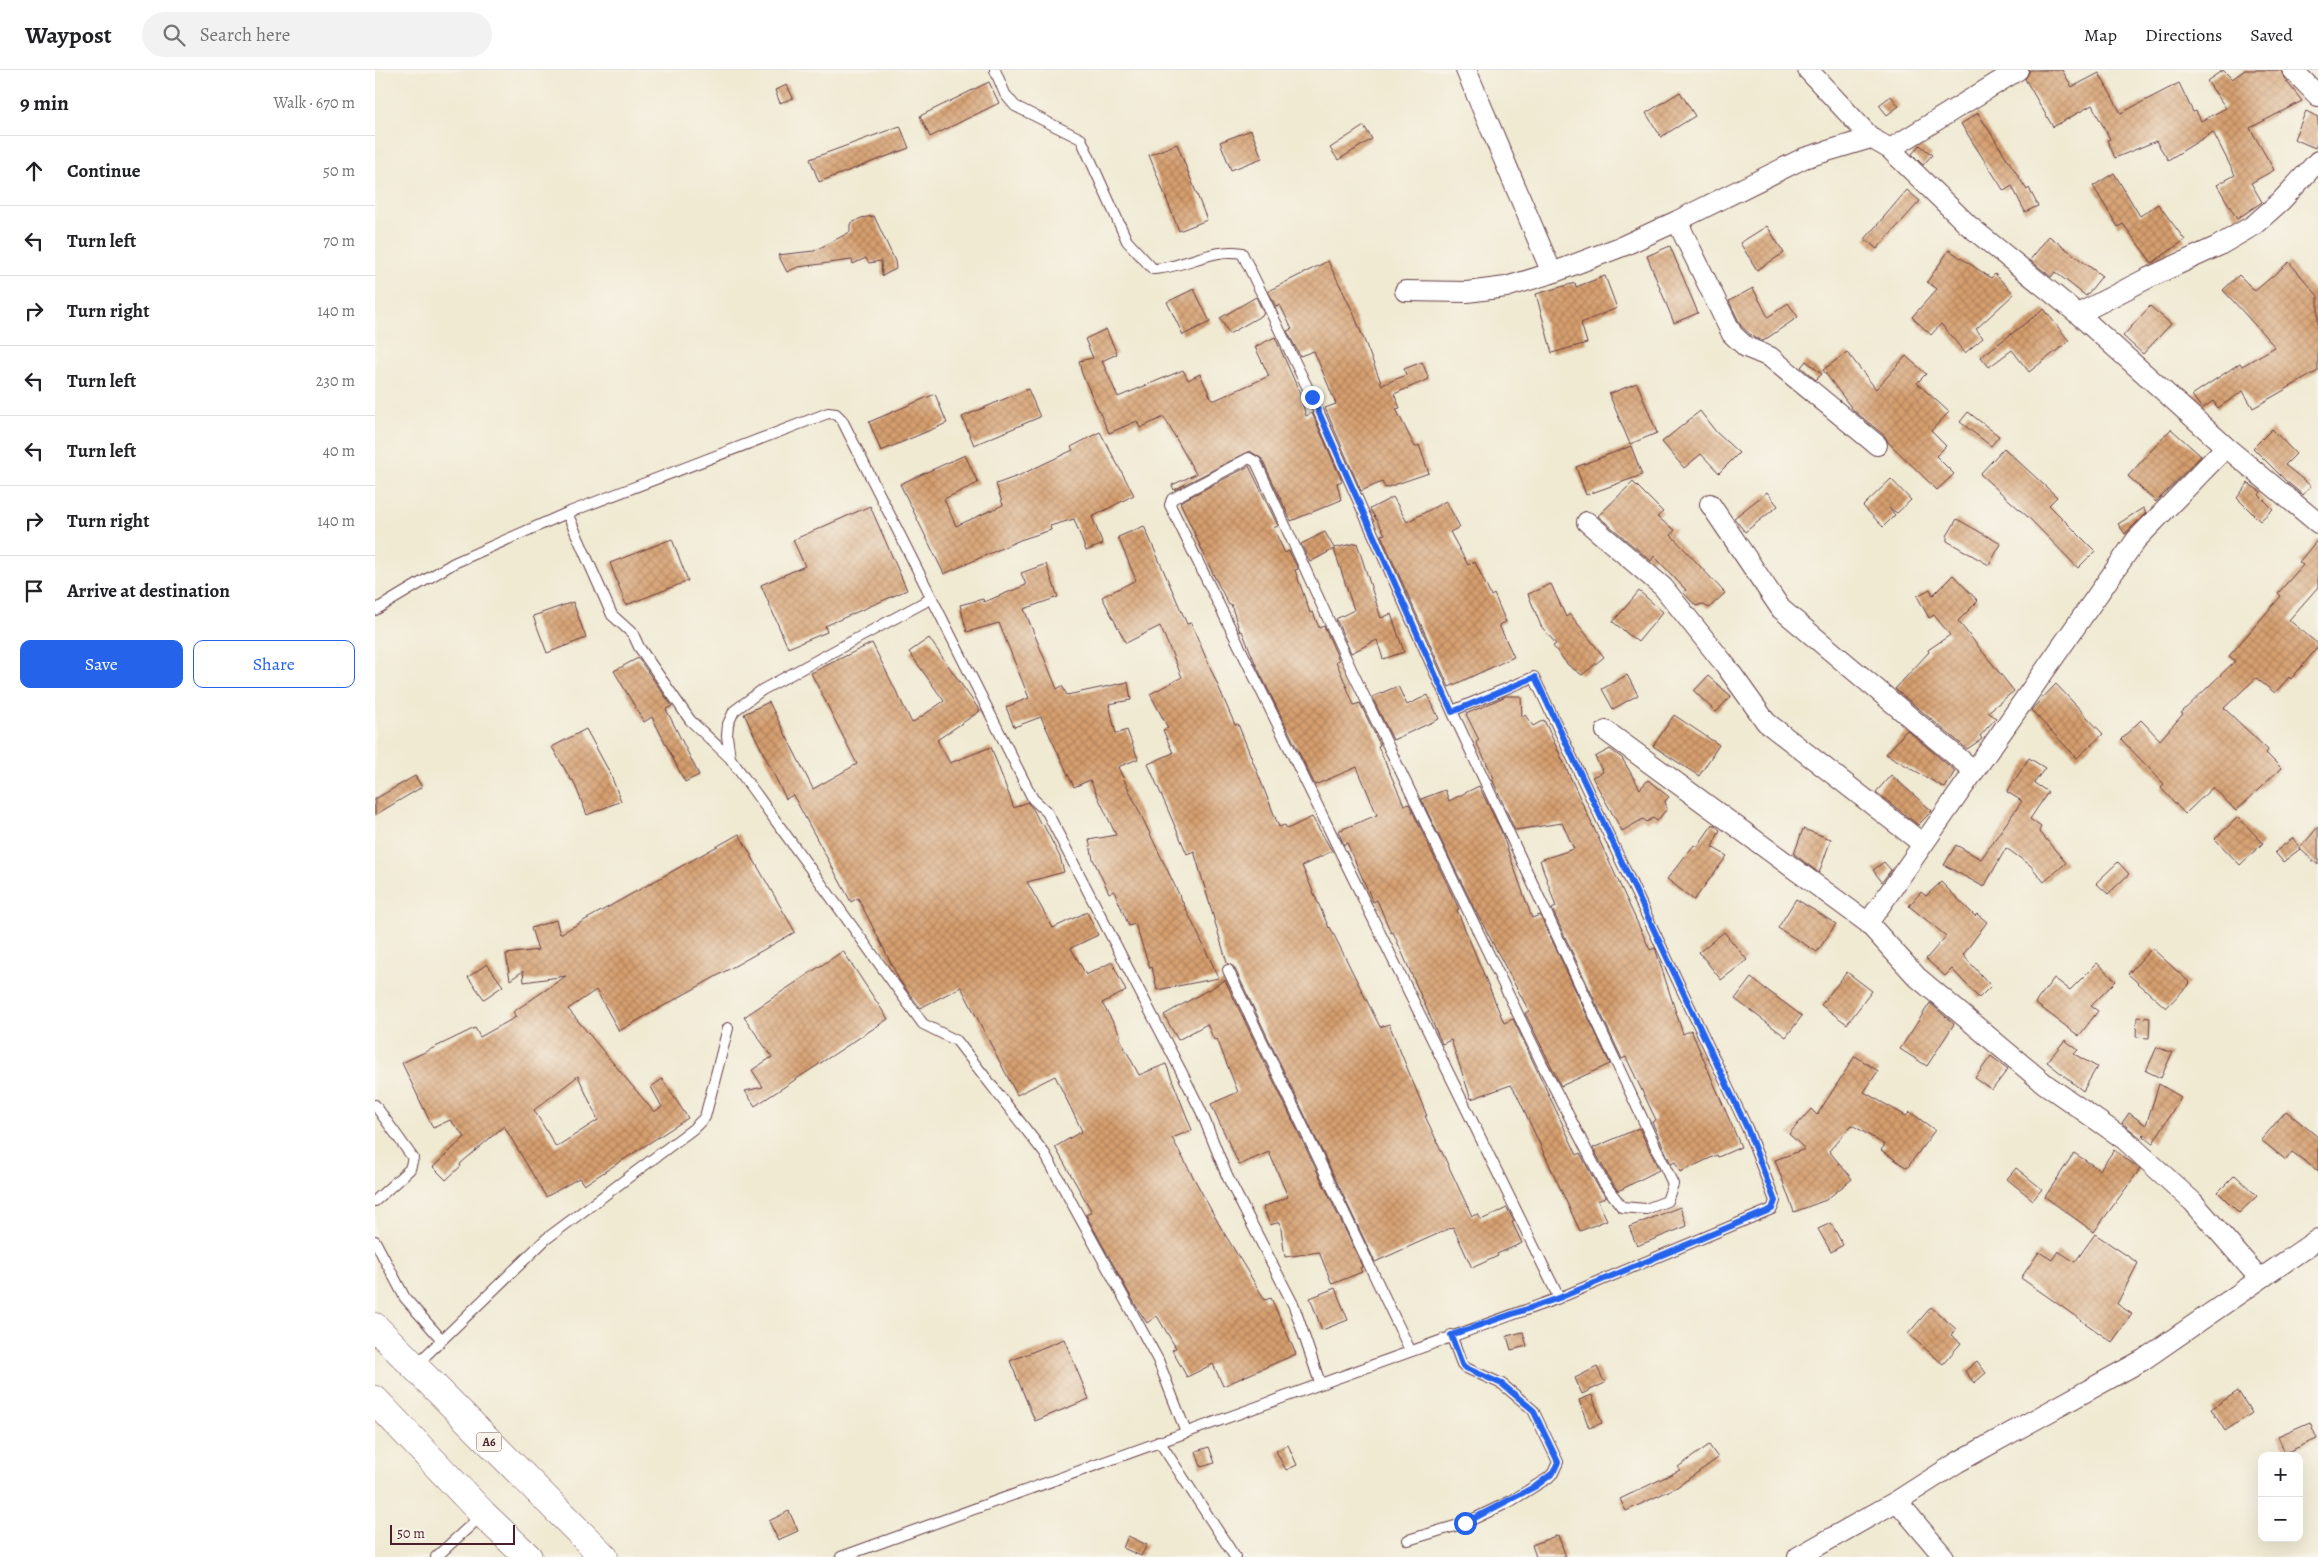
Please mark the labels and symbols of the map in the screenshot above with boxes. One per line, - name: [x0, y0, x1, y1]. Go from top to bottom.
- route end: [1301, 386, 1324, 409]
- road number: A6: [477, 1432, 501, 1451]
- route start: [1454, 1512, 1477, 1535]
- scale bar: [390, 1522, 515, 1545]

